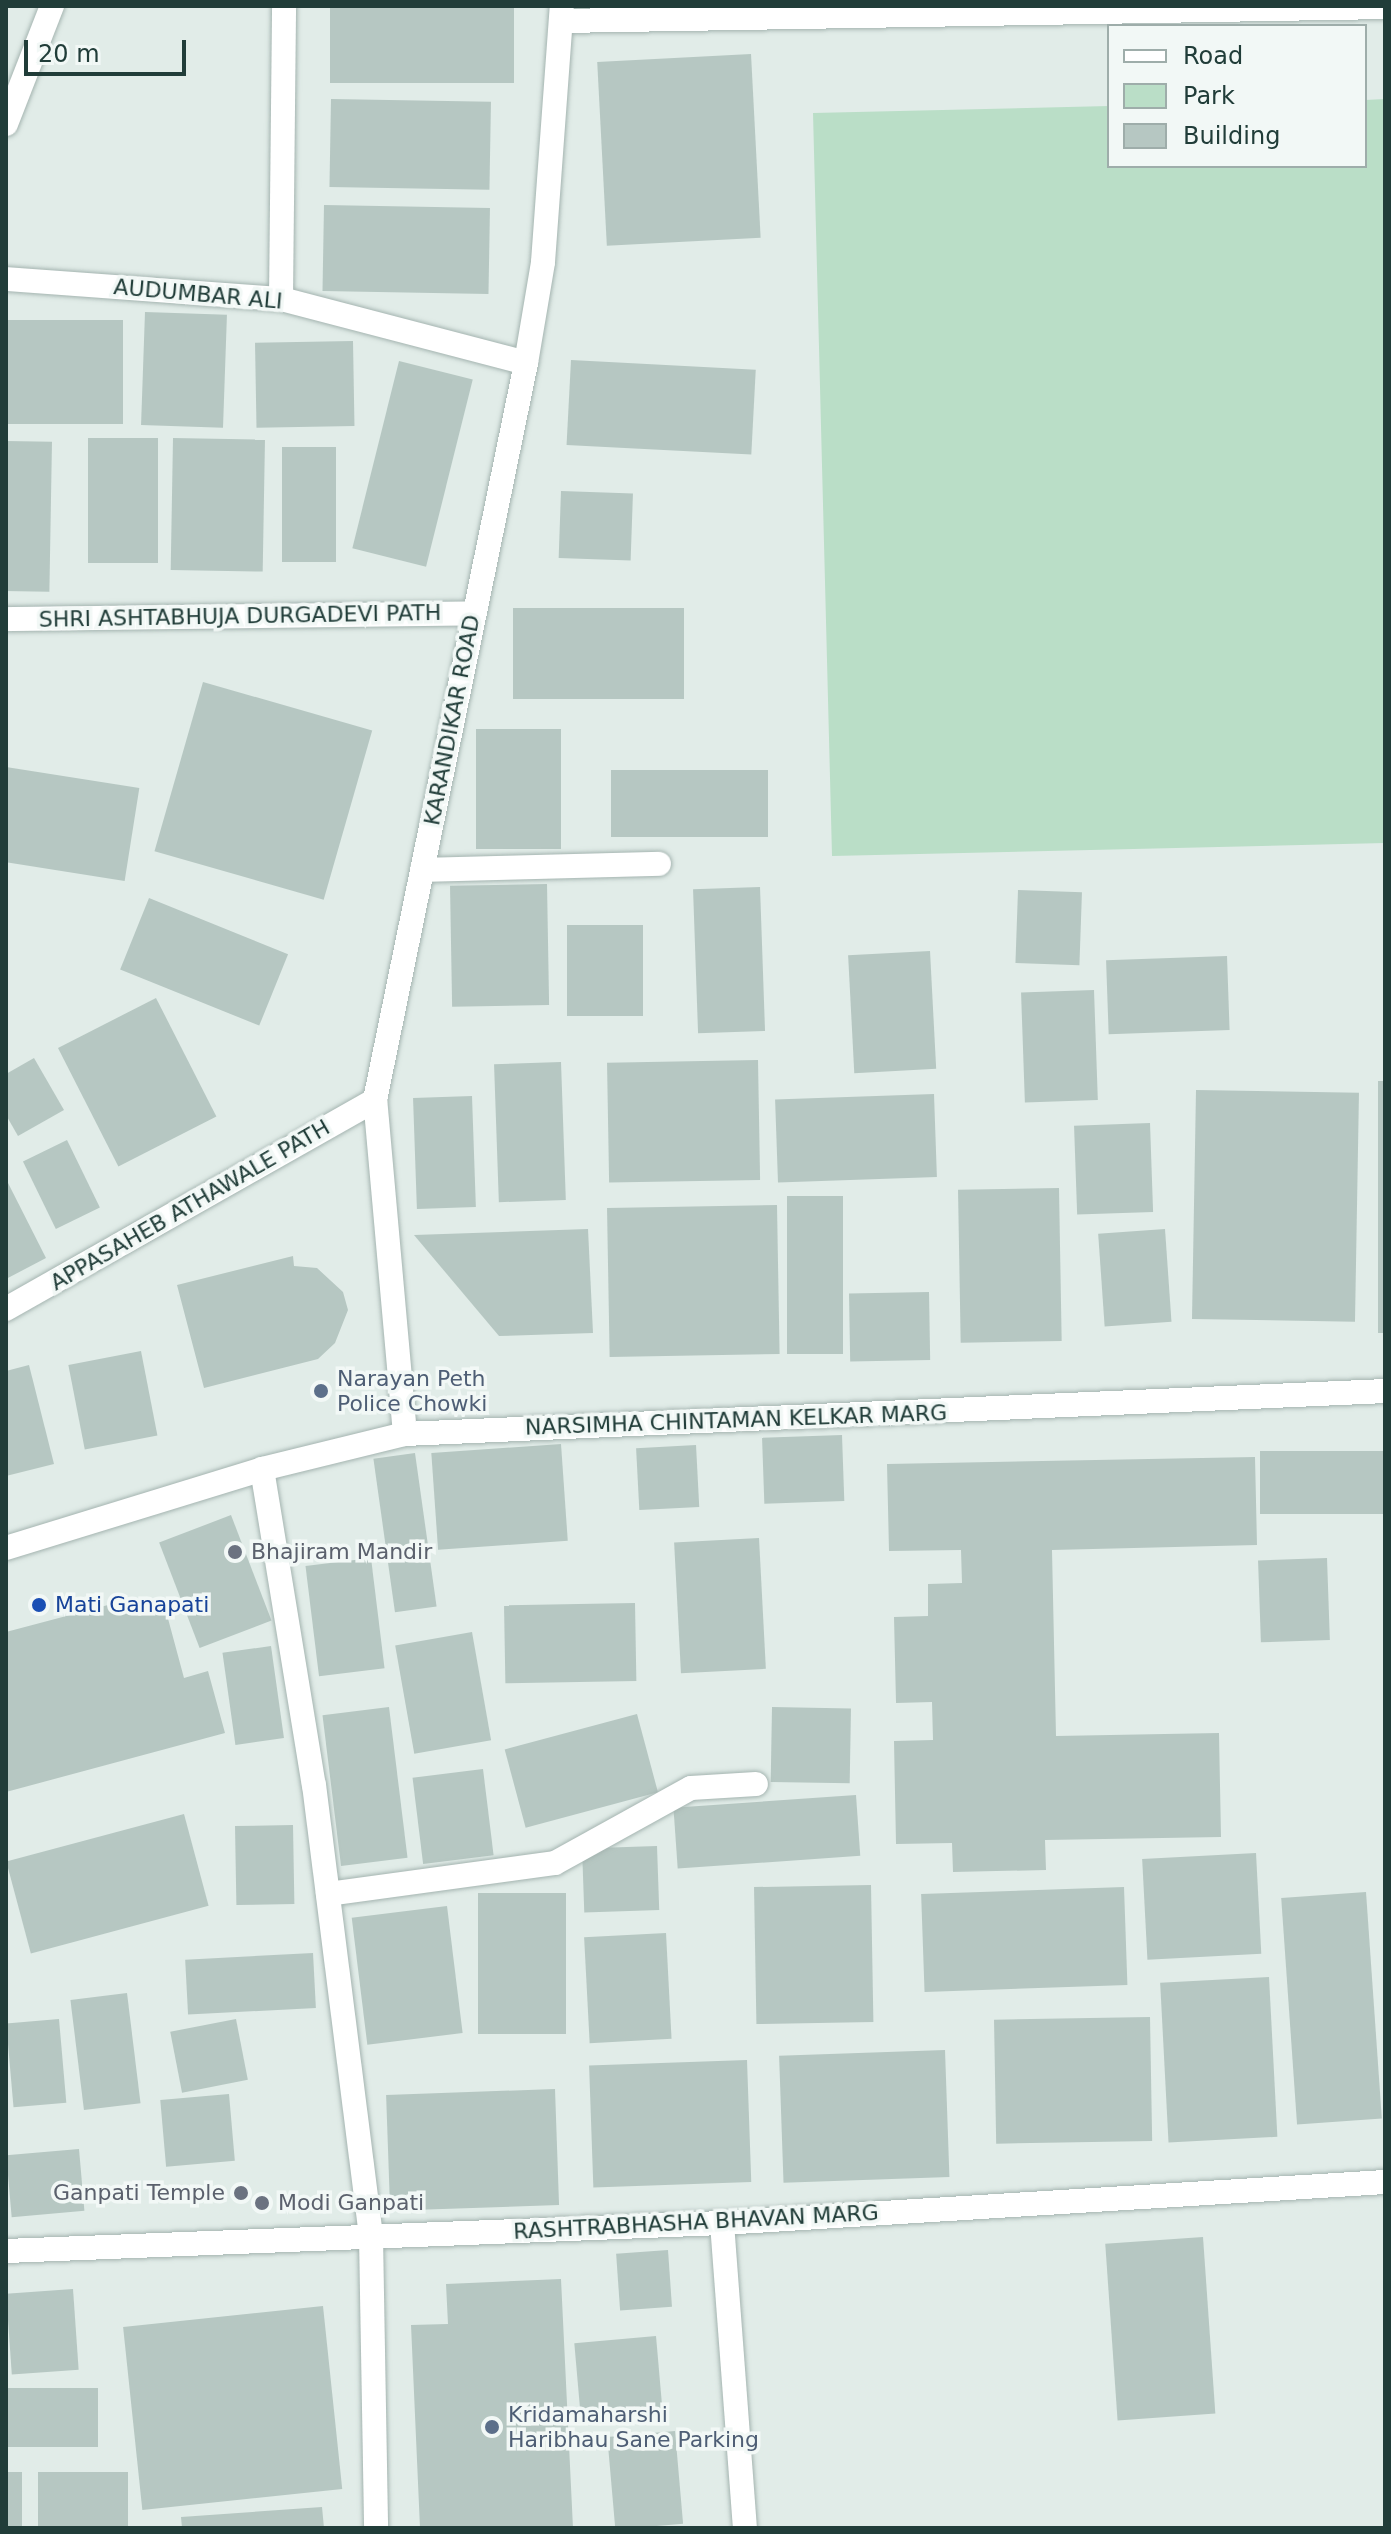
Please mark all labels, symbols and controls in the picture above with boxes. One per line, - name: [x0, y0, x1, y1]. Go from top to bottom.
- scale bar: [28, 24, 190, 74]
- legend: [1107, 24, 1367, 168]
- text: 20 m: [38, 40, 100, 68]
- text: Road: [1183, 42, 1243, 70]
- text: Park: [1183, 82, 1235, 110]
- text: Building: [1183, 122, 1280, 150]
- street label: AUDUMBAR ALI: [112, 273, 284, 315]
- street label: SHRI ASHTABHUJA DURGADEVI PATH: [39, 599, 441, 633]
- street label: KARANDIKAR ROAD: [419, 612, 485, 828]
- street label: APPASAHEB ATHAWALE PATH: [46, 1114, 334, 1296]
- place label: Narayan Peth Police Chowki: [337, 1365, 487, 1416]
- marker: Narayan Peth Police Chowki: [312, 1382, 330, 1400]
- street label: NARSIMHA CHINTAMAN KELKAR MARG: [525, 1399, 947, 1441]
- place label: Bhajiram Mandir: [251, 1539, 432, 1565]
- marker: Bhajiram Mandir: [226, 1543, 244, 1561]
- place label: Mati Ganapati: [55, 1592, 209, 1618]
- marker: Mati Ganapati: [30, 1596, 48, 1614]
- place label: Ganpati Temple: [53, 2180, 225, 2206]
- marker: Ganpati Temple: [232, 2184, 250, 2202]
- place label: Modi Ganpati: [278, 2190, 424, 2216]
- marker: Modi Ganpati: [253, 2194, 271, 2212]
- street label: RASHTRABHASHA BHAVAN MARG: [513, 2199, 879, 2245]
- place label: Kridamaharshi Haribhau Sane Parking: [508, 2401, 759, 2452]
- marker: Kridamaharshi Haribhau Sane Parking: [483, 2418, 501, 2436]

